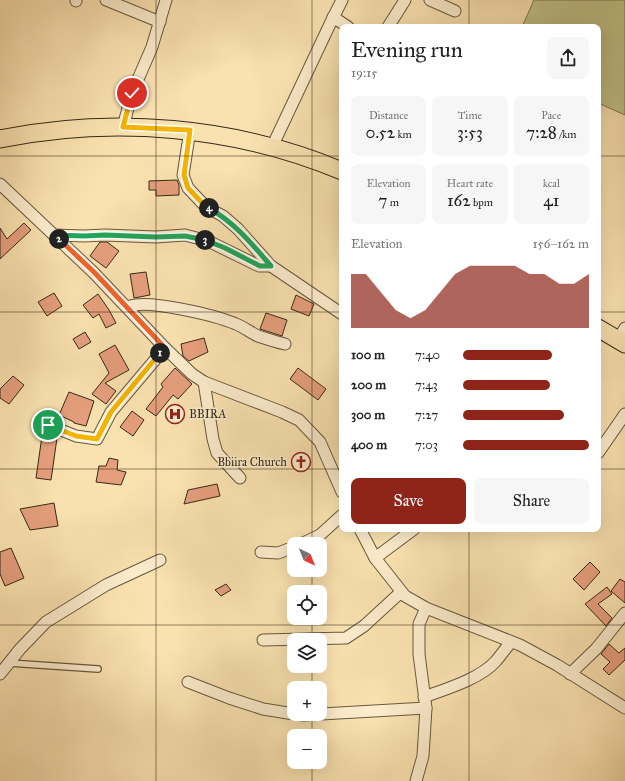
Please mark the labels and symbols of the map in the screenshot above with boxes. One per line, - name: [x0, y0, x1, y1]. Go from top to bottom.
- pin: [115, 76, 149, 110]
- pin: 4: [199, 198, 219, 218]
- pin: 2: [49, 229, 69, 249]
- pin: 3: [195, 230, 215, 250]
- pin: 1: [150, 343, 170, 363]
- hospital icon: BBIRA: [164, 403, 186, 425]
- place label: BBIRA: [189, 407, 226, 421]
- pin: [31, 408, 65, 442]
- church icon: Bbiira Church: [290, 451, 312, 473]
- place label: Bbiira Church: [217, 455, 287, 469]
- north arrow: [287, 537, 327, 577]

